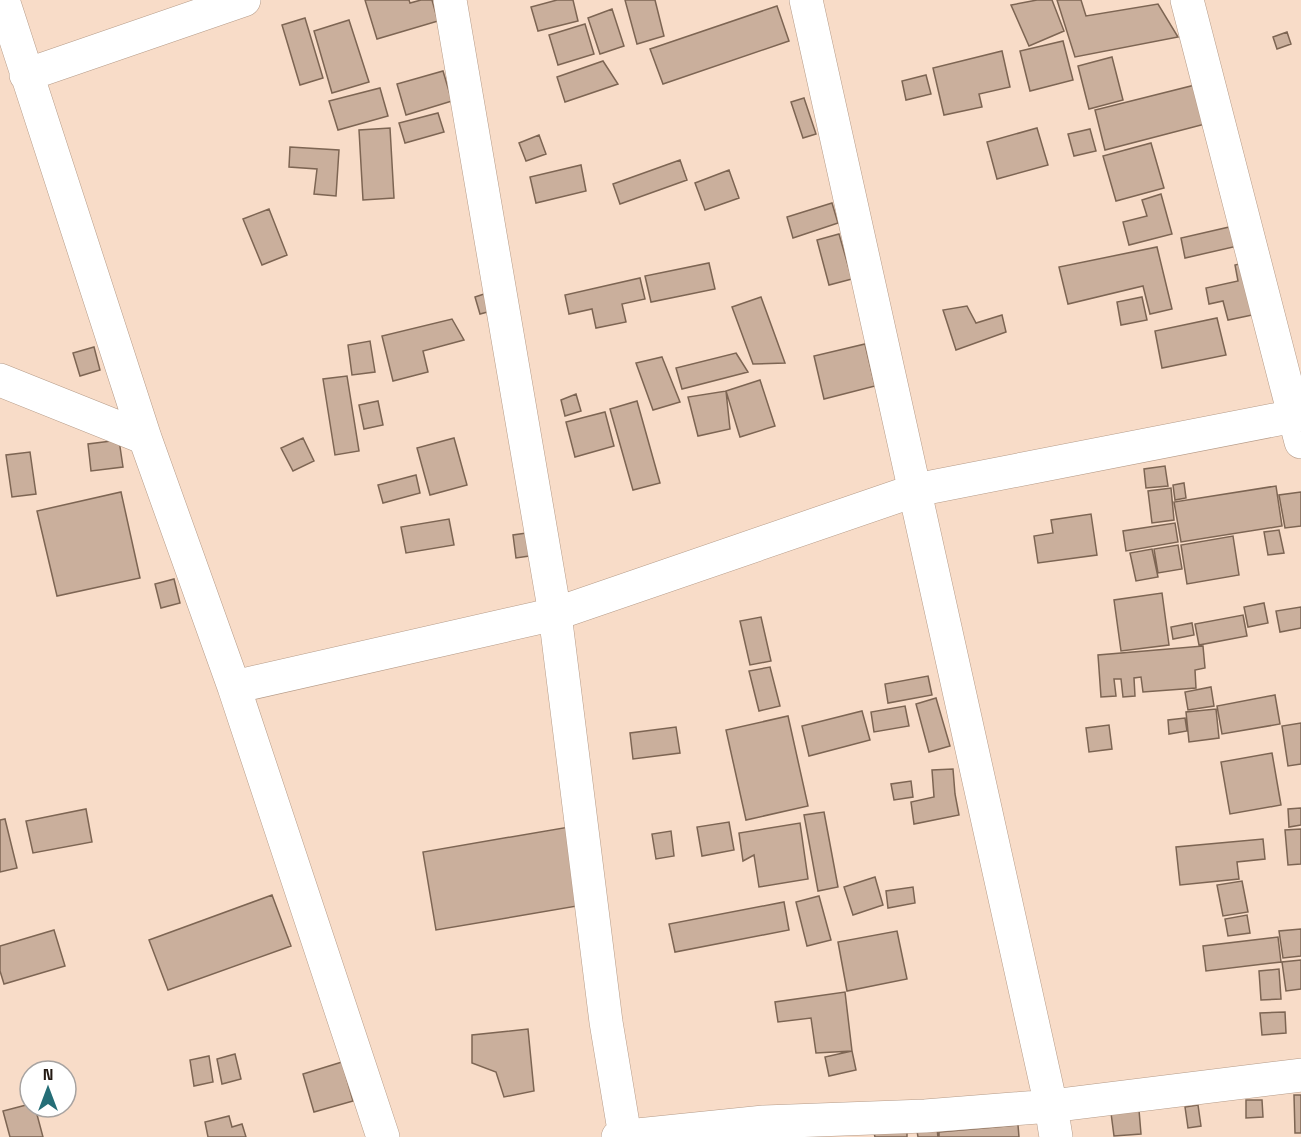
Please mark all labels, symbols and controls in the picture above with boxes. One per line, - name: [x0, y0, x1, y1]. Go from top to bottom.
- north arrow: [18, 1059, 78, 1119]
- text: N: [43, 1064, 53, 1085]

